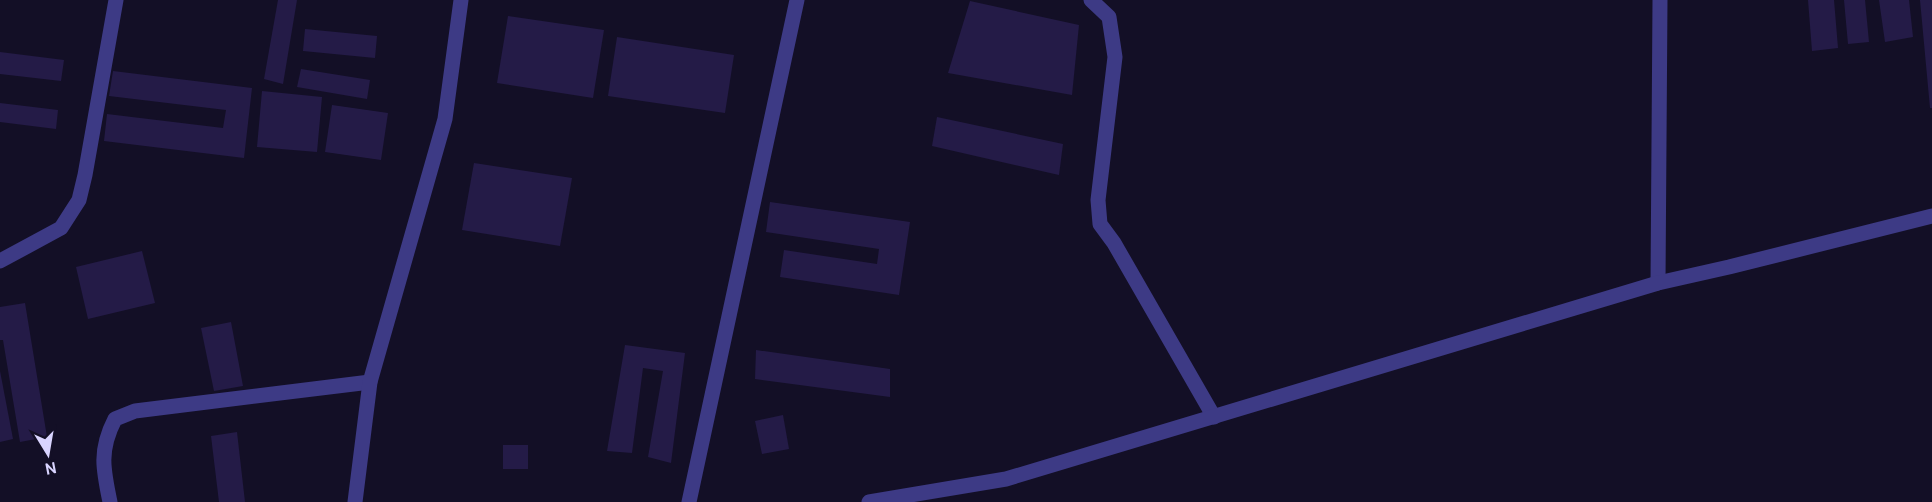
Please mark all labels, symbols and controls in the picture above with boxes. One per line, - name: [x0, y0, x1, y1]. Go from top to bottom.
- north arrow: [18, 424, 78, 484]
- text: N: [43, 458, 58, 479]

